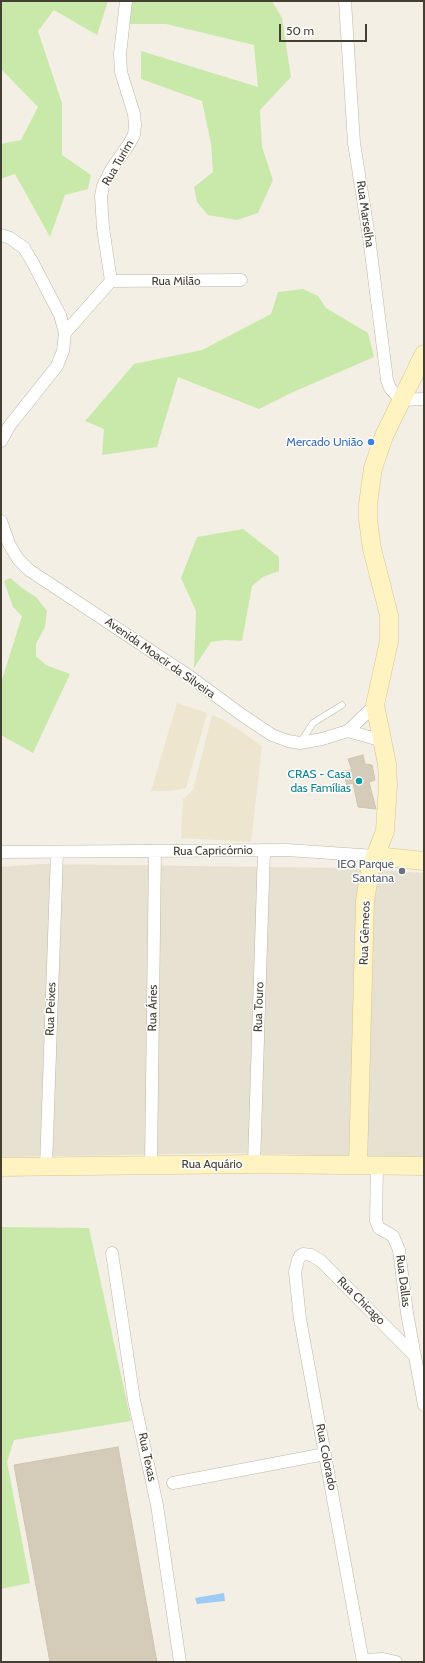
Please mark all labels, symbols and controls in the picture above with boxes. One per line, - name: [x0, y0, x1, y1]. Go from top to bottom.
- scale bar: [281, 16, 369, 42]
- text: 50 m: [286, 23, 314, 38]
- street label: Rua Turim: [99, 138, 137, 188]
- street label: Rua Marselha: [353, 180, 377, 248]
- street label: Rua Milão: [151, 274, 201, 288]
- place label: Mercado União: [286, 435, 363, 449]
- marker: Mercado União: [366, 437, 376, 447]
- street label: Avenida Moacir da Silveira: [102, 615, 218, 701]
- place label: CRAS - Casa das Famílias: [288, 767, 351, 795]
- marker: CRAS - Casa das Famílias: [354, 776, 364, 786]
- street label: Rua Capricórnio: [173, 843, 253, 859]
- place label: IEQ Parque Santana: [337, 857, 394, 885]
- marker: IEQ Parque Santana: [397, 866, 407, 876]
- street label: Rua Gêmeos: [357, 901, 373, 965]
- street label: Rua Peixes: [43, 982, 59, 1036]
- street label: Rua Touro: [251, 982, 267, 1032]
- street label: Rua Áries: [145, 985, 161, 1031]
- street label: Rua Aquário: [182, 1157, 242, 1171]
- street label: Rua Dallas: [393, 1254, 413, 1308]
- street label: Rua Chicago: [334, 1274, 388, 1328]
- street label: Rua Colorado: [312, 1422, 340, 1492]
- street label: Rua Texas: [135, 1431, 159, 1483]

